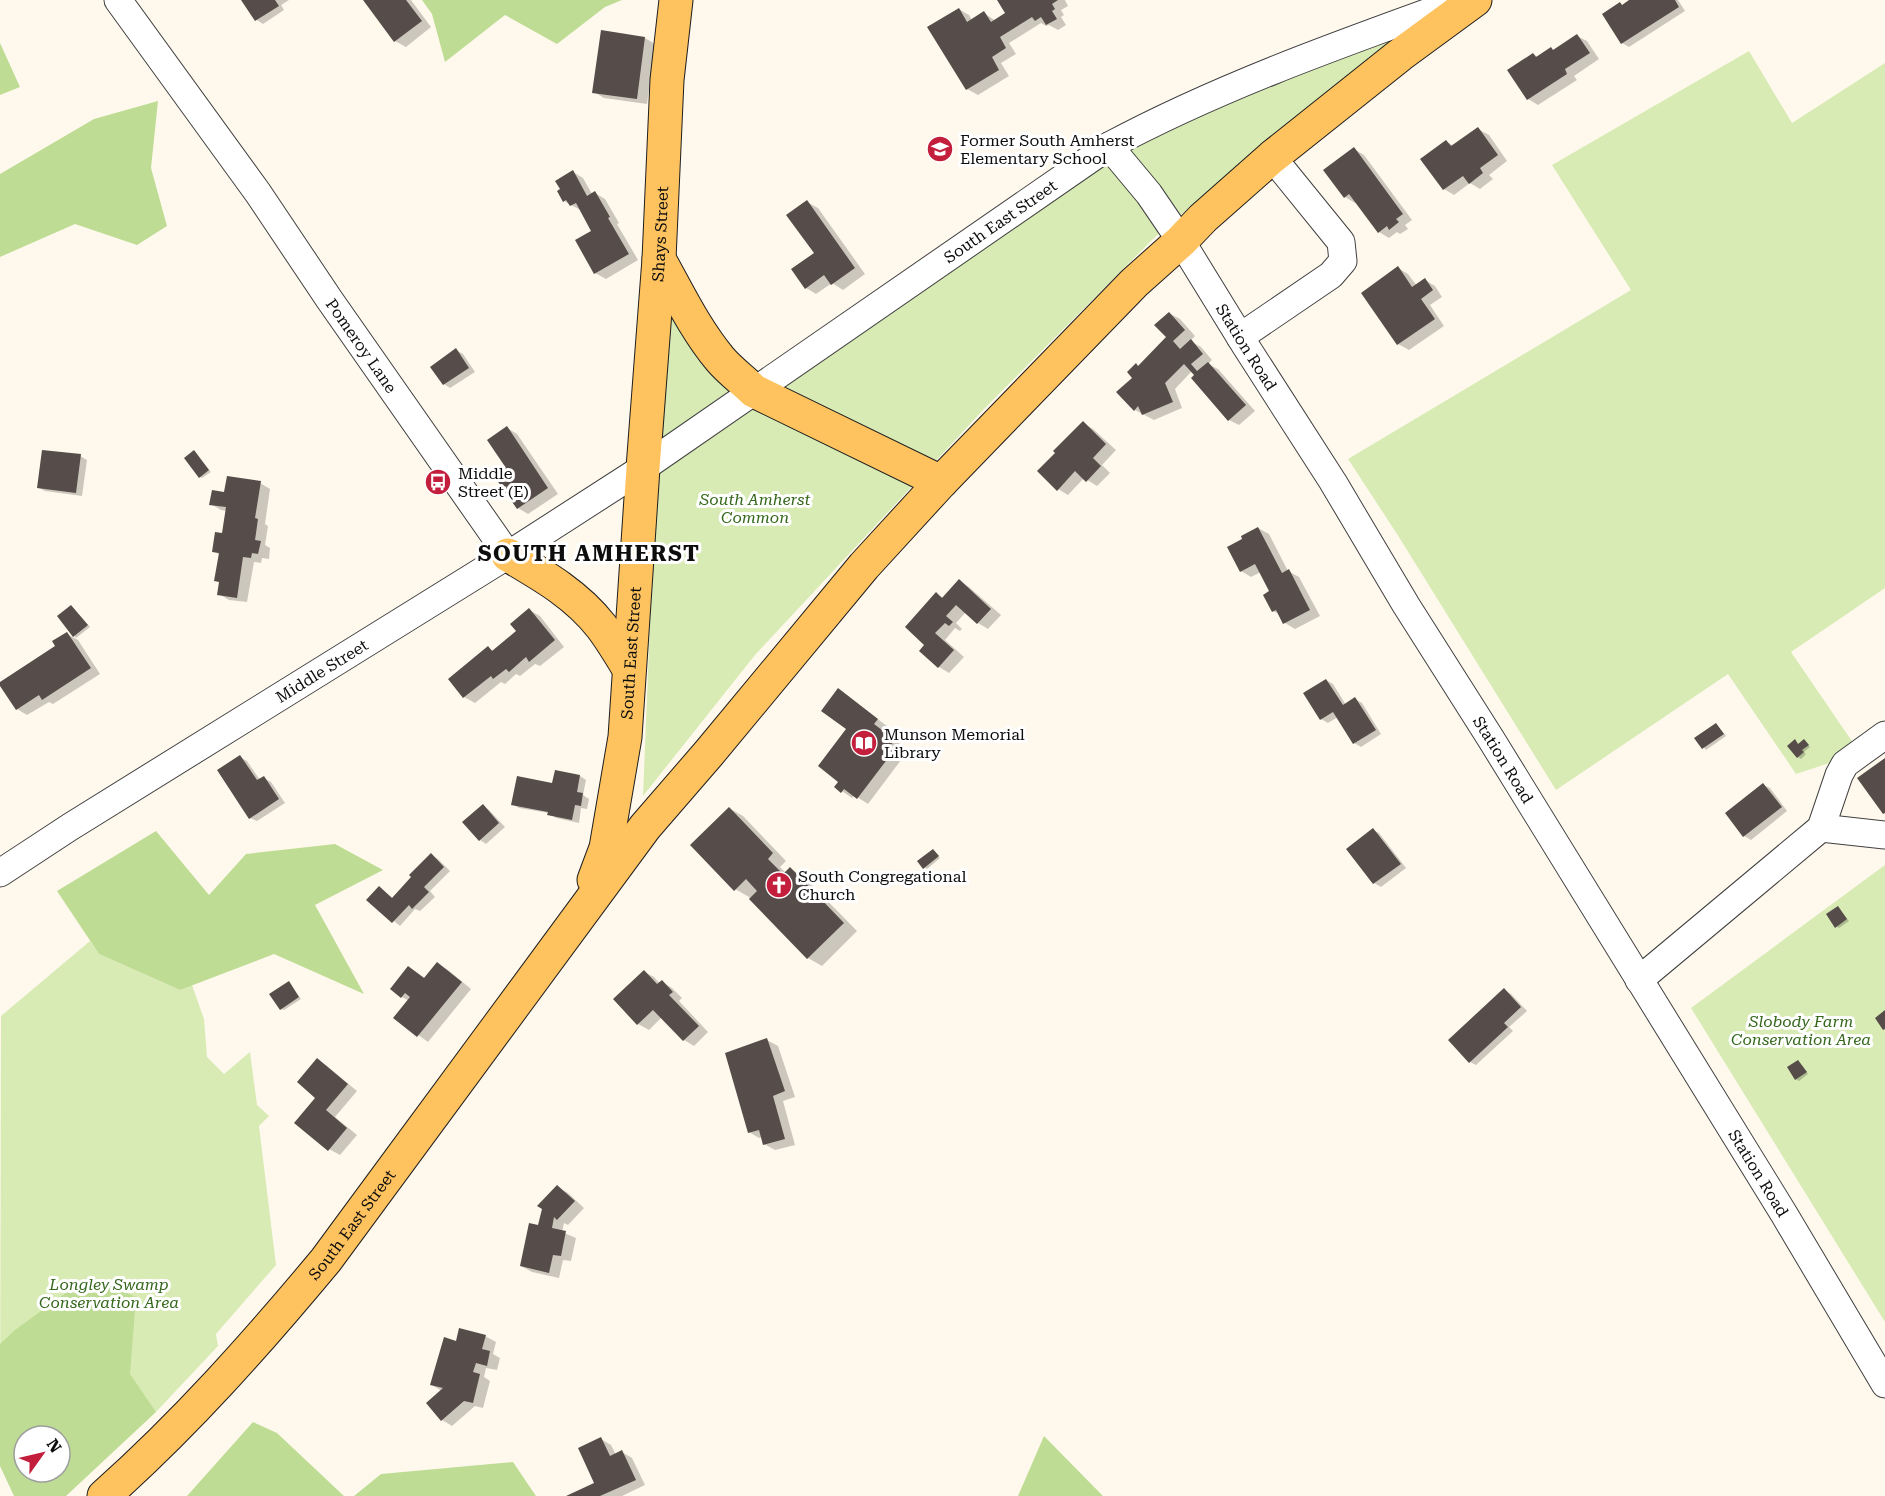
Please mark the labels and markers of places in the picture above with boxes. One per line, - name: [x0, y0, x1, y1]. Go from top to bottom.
- place label: Former South Amherst Elementary School: [960, 131, 1134, 168]
- school or university icon: Former South Amherst Elementary School: [925, 134, 955, 164]
- place label: Middle Street (E): [458, 464, 529, 501]
- bus stop icon: Middle Street (E): [423, 467, 453, 497]
- place label: Munson Memorial Library: [884, 725, 1025, 762]
- library icon: Munson Memorial Library: [849, 728, 879, 758]
- place label: South Congregational Church: [798, 867, 967, 904]
- church icon: South Congregational Church: [764, 870, 794, 900]

